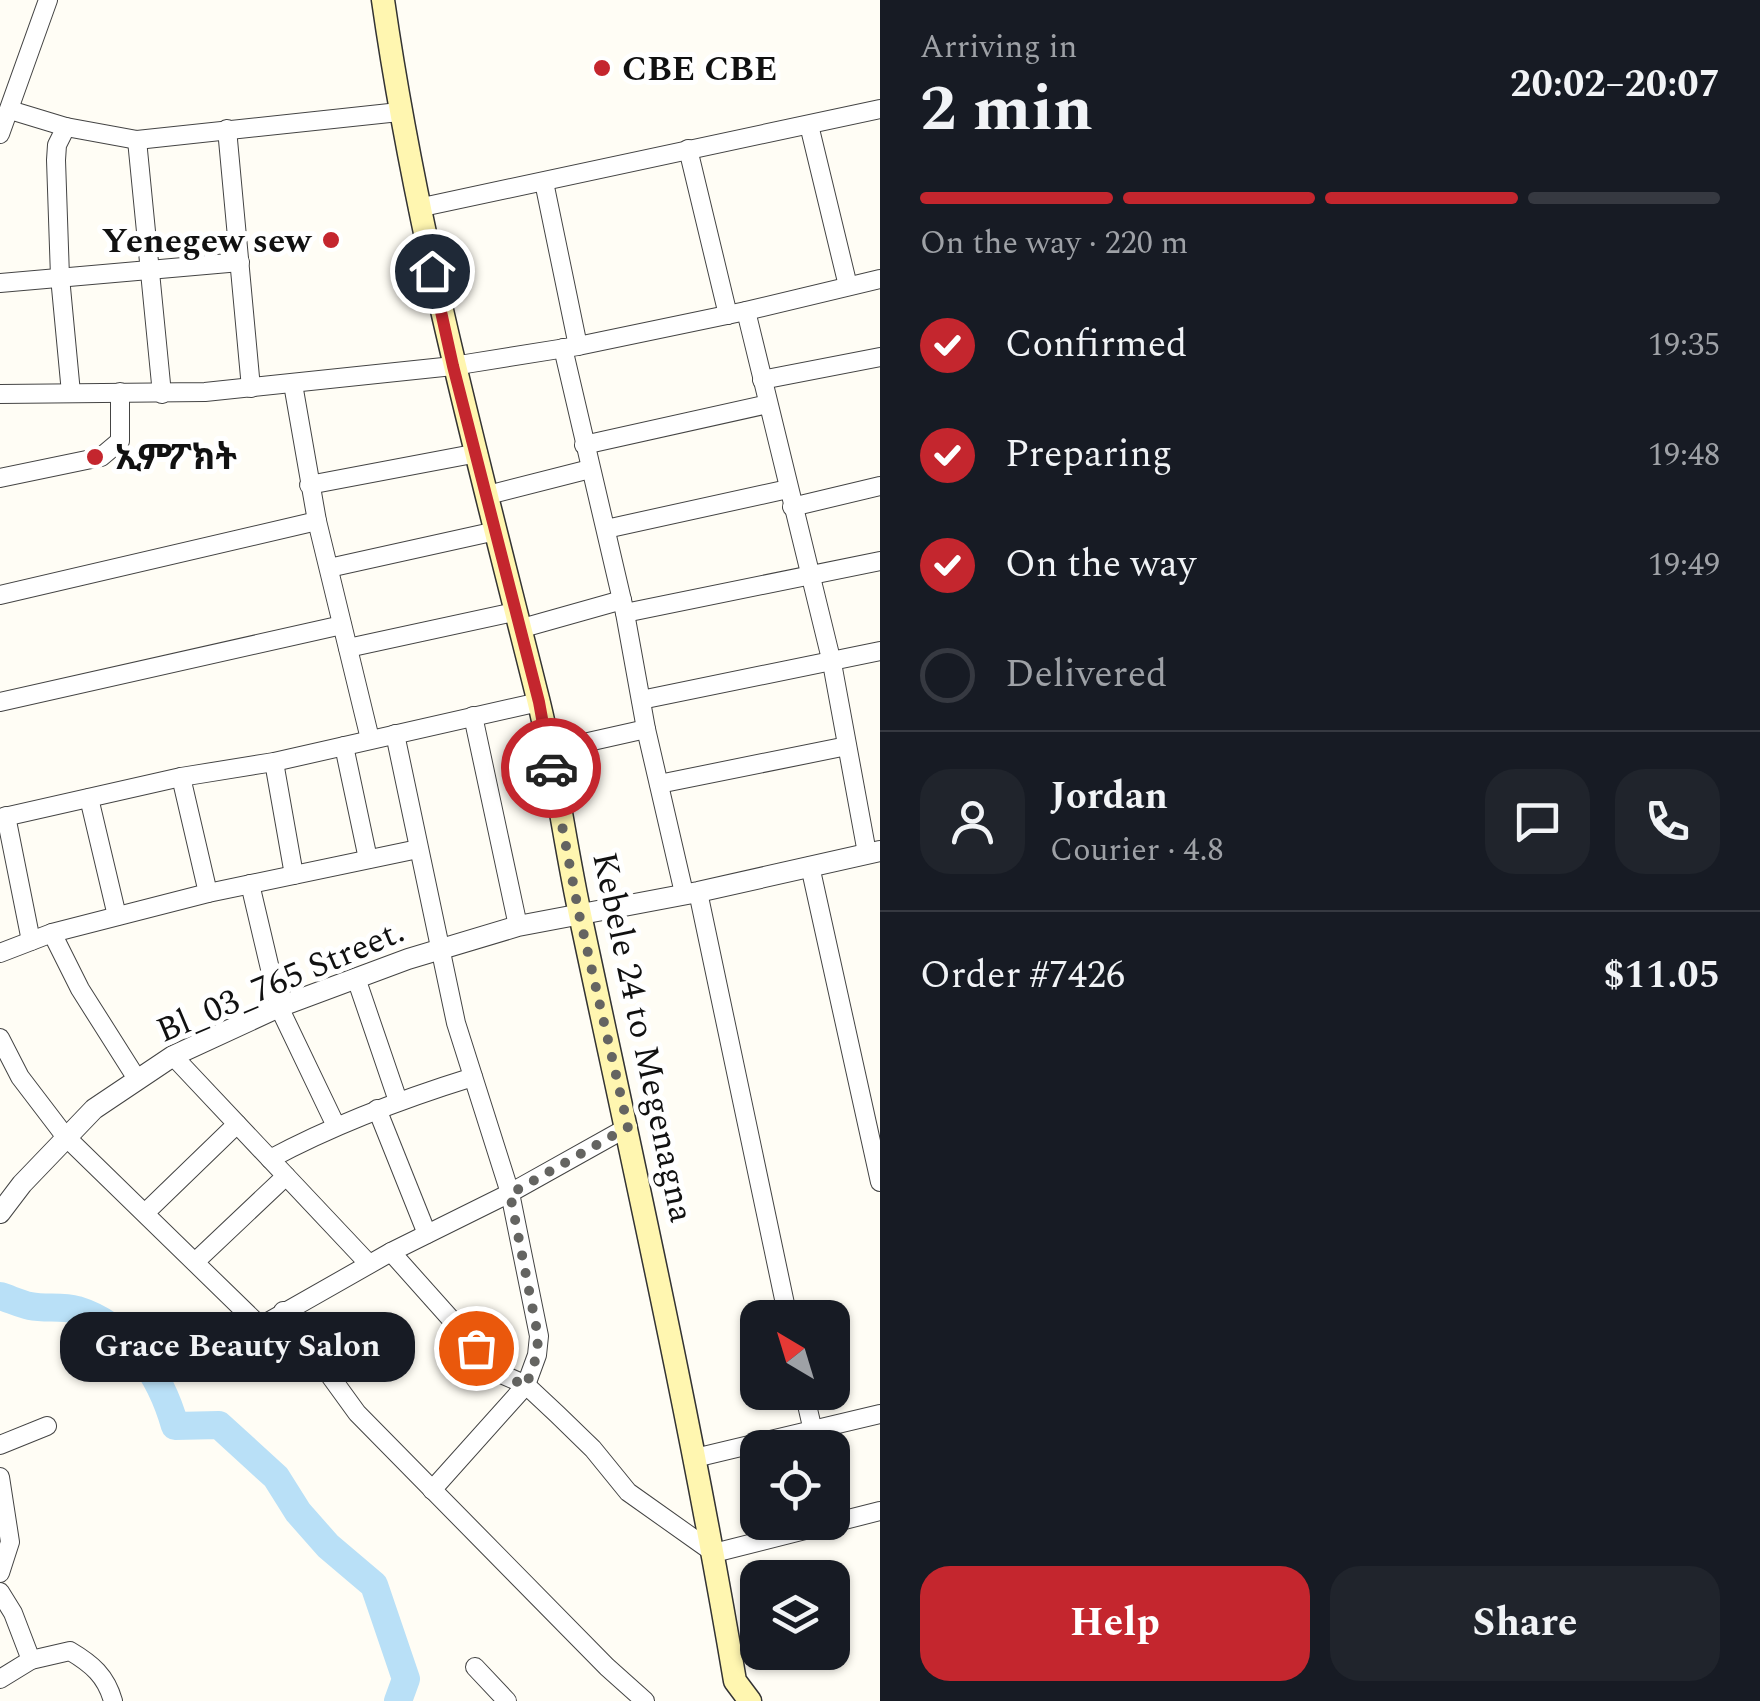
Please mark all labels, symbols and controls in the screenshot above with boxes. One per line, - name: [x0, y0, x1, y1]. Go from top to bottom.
- text: Arriving in: [920, 23, 1077, 72]
- place label: CBE CBE: [622, 43, 778, 96]
- text: 20:02–20:07: [1510, 56, 1720, 114]
- marker: CBE CBE: [591, 57, 613, 79]
- text: 2 min: [920, 60, 1093, 159]
- place label: Yenegew sew: [102, 215, 313, 268]
- text: On the way · 220 m: [920, 219, 1188, 268]
- marker: Yenegew sew: [320, 229, 342, 251]
- pin: [390, 229, 475, 314]
- icon: home: [405, 244, 460, 299]
- text: Confirmed: [1005, 316, 1187, 374]
- icon: check: [920, 318, 975, 373]
- text: 19:35: [1648, 321, 1720, 370]
- text: Preparing: [1005, 426, 1172, 484]
- icon: check: [920, 428, 975, 483]
- text: 19:48: [1648, 431, 1720, 480]
- place label: ኢምፖክት: [115, 432, 238, 485]
- marker: ኢምፖክት: [84, 446, 106, 468]
- text: On the way: [1005, 536, 1196, 594]
- icon: check: [920, 538, 975, 593]
- text: 19:49: [1648, 541, 1720, 590]
- text: Delivered: [1005, 646, 1167, 704]
- courier: [501, 718, 601, 818]
- icon: car: [524, 741, 579, 796]
- text: Jordan: [1050, 768, 1168, 826]
- button: person: [920, 769, 1025, 874]
- button: chat: [1485, 769, 1590, 874]
- button: phone: [1615, 769, 1720, 874]
- text: Courier · 4.8: [1050, 826, 1223, 875]
- street label: Kebele 24 to Megenagna: [577, 847, 708, 1227]
- street label: Bl_03_765 Street.: [148, 905, 413, 1058]
- text: Order #7426: [920, 947, 1125, 1005]
- text: $11.05: [1603, 947, 1720, 1005]
- north arrow: [740, 1300, 850, 1410]
- map controls: [740, 1300, 850, 1670]
- pin: [434, 1306, 519, 1391]
- callout: Grace Beauty Salon: [61, 1313, 416, 1383]
- icon: bag: [449, 1321, 504, 1376]
- text: Grace Beauty Salon: [94, 1322, 381, 1371]
- button: locate: [740, 1430, 850, 1540]
- button: layers: [740, 1560, 850, 1670]
- button: Help: [920, 1566, 1310, 1681]
- button: Share: [1330, 1566, 1720, 1681]

